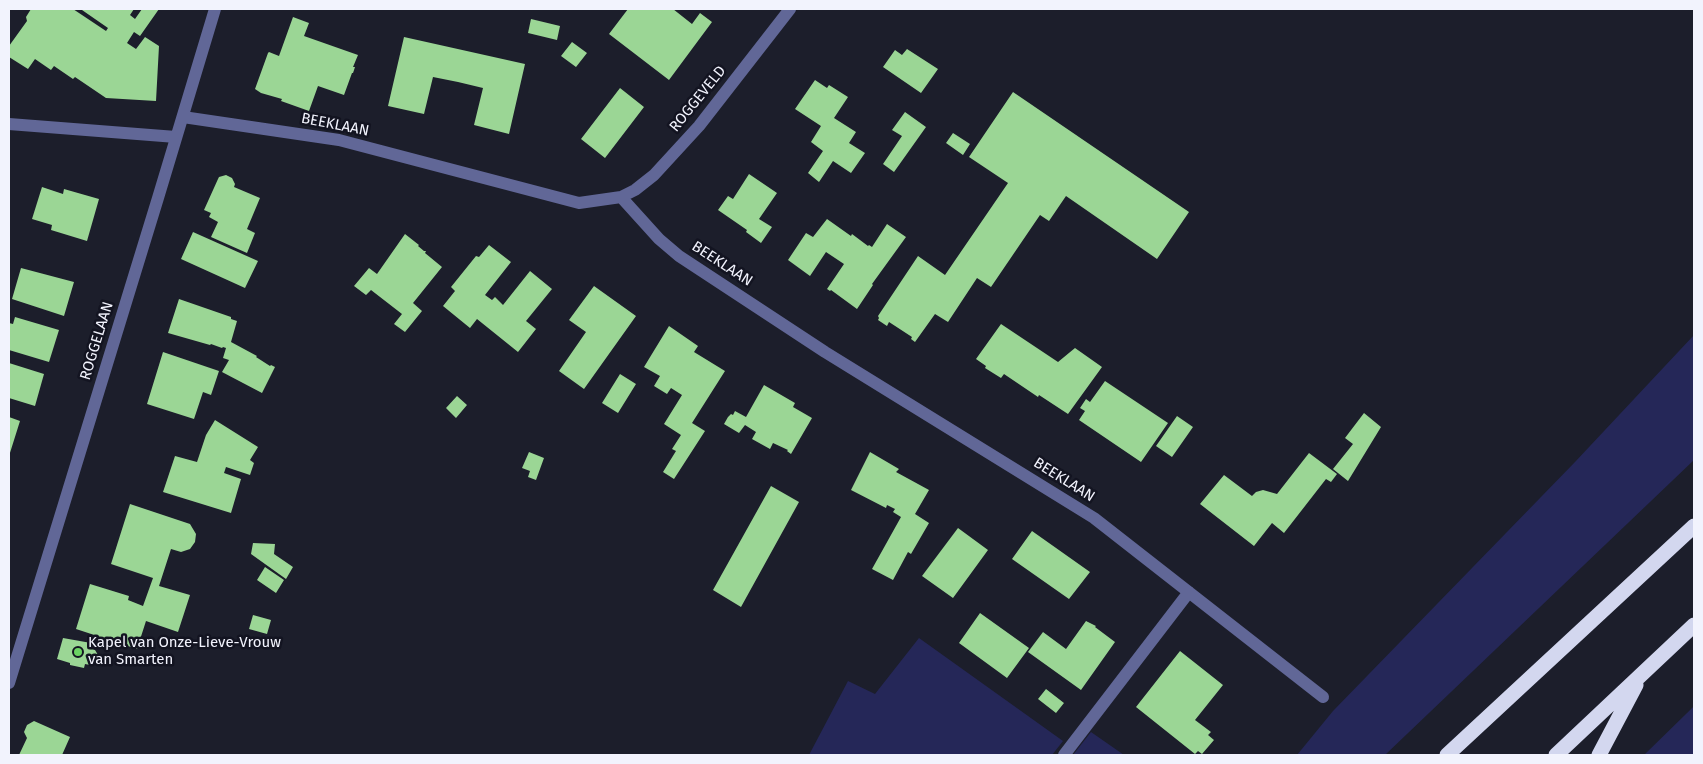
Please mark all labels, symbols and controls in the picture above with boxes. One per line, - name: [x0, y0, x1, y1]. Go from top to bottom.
- street label: ROGGEVELD: [666, 62, 730, 136]
- street label: BEEKLAAN: [299, 110, 371, 140]
- street label: BEEKLAAN: [688, 238, 756, 290]
- street label: ROGGELAAN: [77, 300, 117, 382]
- street label: BEEKLAAN: [1030, 454, 1098, 506]
- place label: Kapel van Onze-Lieve-Vrouw van Smarten: [88, 634, 281, 669]
- marker: Kapel van Onze-Lieve-Vrouw van Smarten: [72, 646, 84, 658]

